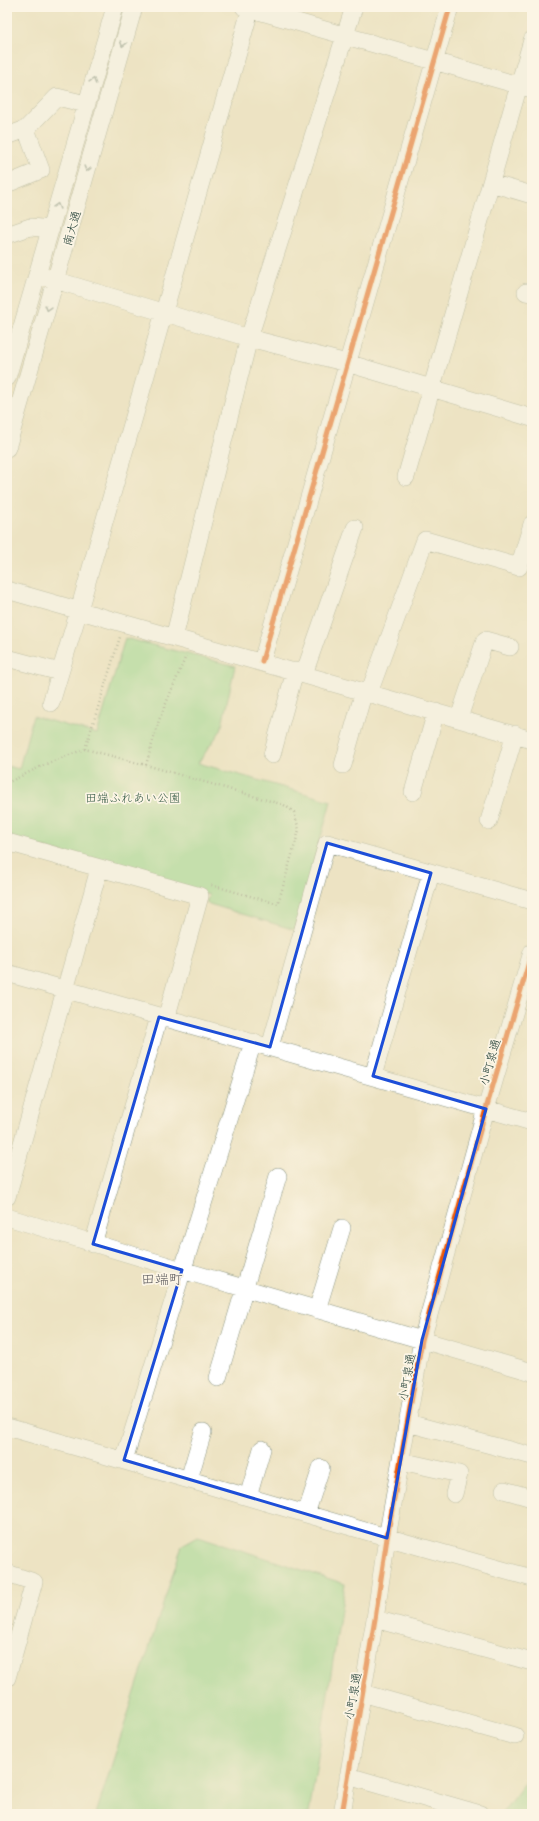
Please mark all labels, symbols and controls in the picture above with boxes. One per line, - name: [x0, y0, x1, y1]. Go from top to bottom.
- one-way arrow: [119, 41, 128, 48]
- one-way arrow: [88, 77, 97, 84]
- one-way arrow: [83, 166, 92, 173]
- one-way arrow: [52, 202, 61, 209]
- street label: 南大通: [57, 208, 85, 248]
- one-way arrow: [44, 304, 53, 311]
- park label: 田端ふれあい公園: [85, 788, 181, 806]
- street label: 小町泉通: [474, 1036, 504, 1088]
- district label: 田端町: [141, 1268, 183, 1289]
- street label: 小町泉通: [393, 1352, 419, 1402]
- street label: 小町泉通: [339, 1671, 365, 1721]

